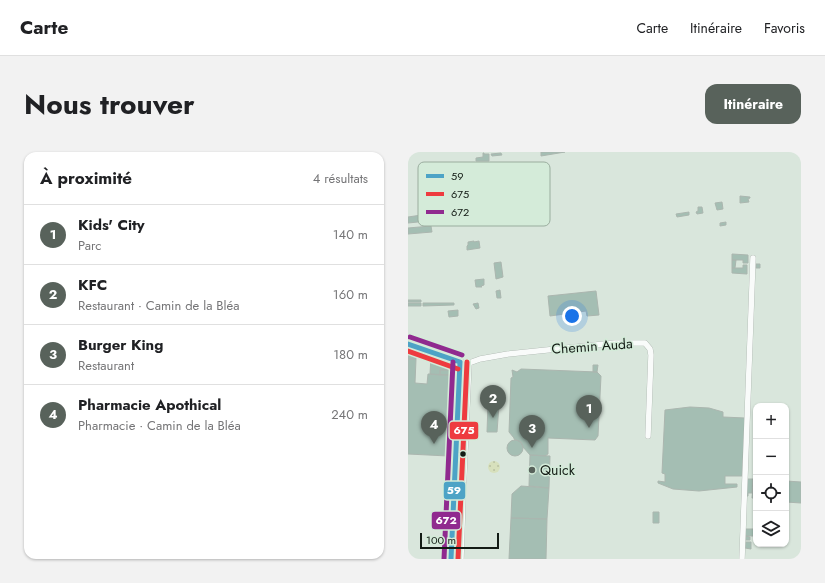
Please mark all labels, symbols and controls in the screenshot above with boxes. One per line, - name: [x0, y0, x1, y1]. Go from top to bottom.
- text: Carte: [20, 14, 68, 41]
- text: Carte: [636, 18, 668, 38]
- text: Itinéraire: [690, 18, 742, 38]
- text: Favoris: [764, 18, 805, 38]
- text: Nous trouver: [24, 84, 195, 125]
- button: Itinéraire: [705, 84, 801, 124]
- legend: [418, 162, 550, 226]
- text: À proximité: [40, 166, 132, 190]
- text: 59: [451, 168, 464, 184]
- text: 4 résultats: [313, 169, 368, 188]
- text: 675: [451, 186, 469, 202]
- text: 672: [451, 204, 469, 220]
- text: Kids' City: [78, 214, 145, 236]
- text: 1: [50, 225, 56, 244]
- text: 140 m: [333, 225, 368, 244]
- text: Parc: [78, 236, 101, 255]
- text: KFC: [78, 274, 107, 296]
- text: 2: [49, 285, 57, 304]
- text: 160 m: [333, 285, 368, 304]
- text: Restaurant · Camin de la Bléa: [78, 296, 240, 315]
- your location: [562, 306, 582, 326]
- street label: Chemin Auda: [551, 333, 633, 359]
- text: Burger King: [78, 334, 163, 356]
- text: 3: [49, 345, 57, 364]
- text: 180 m: [333, 345, 368, 364]
- text: Restaurant: [78, 356, 134, 375]
- pin: 2: [480, 385, 506, 418]
- text: Pharmacie Apothical: [78, 394, 221, 416]
- pin: 1: [576, 395, 602, 428]
- map controls: [753, 403, 789, 547]
- button: +: [753, 403, 789, 439]
- text: 4: [48, 405, 58, 424]
- text: 240 m: [331, 405, 368, 424]
- pin: 4: [421, 411, 447, 444]
- pin: 3: [519, 415, 545, 448]
- text: Pharmacie · Camin de la Bléa: [78, 416, 241, 435]
- line badge: 675: [449, 421, 479, 440]
- text: 675: [453, 422, 475, 438]
- button: −: [753, 439, 789, 475]
- unlabelled marker: [458, 449, 468, 459]
- place label: Quick: [540, 460, 576, 480]
- marker: Quick: [527, 465, 537, 475]
- button: locate: [753, 475, 789, 511]
- line badge: 59: [443, 481, 466, 500]
- text: 59: [447, 482, 461, 498]
- line badge: 672: [431, 511, 461, 530]
- button: layers: [753, 511, 789, 547]
- text: 672: [435, 512, 457, 528]
- scale bar: [420, 531, 499, 550]
- text: 100 m: [426, 532, 456, 548]

